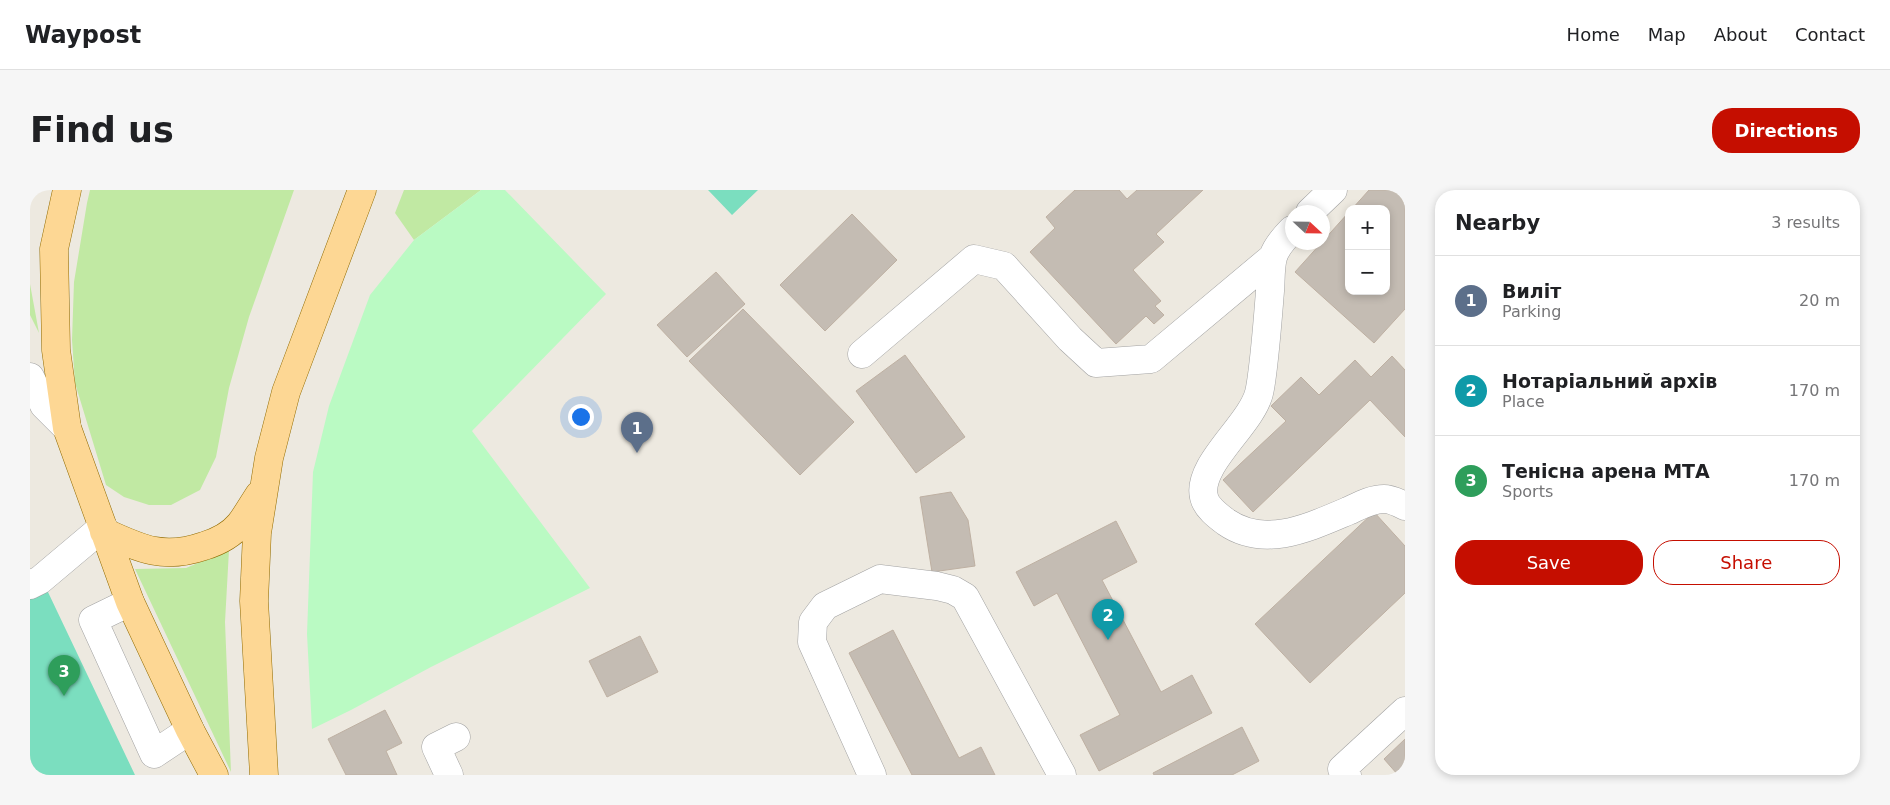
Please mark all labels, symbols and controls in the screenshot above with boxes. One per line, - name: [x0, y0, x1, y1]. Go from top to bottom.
- text: Waypost: [25, 21, 141, 49]
- text: Home: [1567, 24, 1620, 45]
- text: Map: [1648, 24, 1686, 45]
- text: About: [1714, 24, 1767, 45]
- text: Contact: [1795, 24, 1865, 45]
- button: Directions: [1712, 108, 1860, 153]
- text: Find us: [30, 110, 174, 150]
- north arrow: [1285, 205, 1330, 250]
- map controls: [1345, 205, 1390, 295]
- button: +: [1345, 205, 1390, 250]
- text: Nearby: [1455, 211, 1540, 235]
- text: 3 results: [1771, 213, 1840, 232]
- button: −: [1345, 250, 1390, 295]
- text: Виліт: [1502, 280, 1561, 302]
- text: 1: [1465, 291, 1477, 310]
- text: 20 m: [1799, 291, 1840, 310]
- text: Parking: [1502, 302, 1561, 321]
- text: Нотаріальний архів: [1502, 370, 1717, 392]
- text: 2: [1465, 381, 1477, 400]
- text: 170 m: [1789, 381, 1840, 400]
- text: Place: [1502, 392, 1545, 411]
- your location: [568, 404, 594, 430]
- pin: 1: [621, 412, 653, 453]
- text: Тенісна арена МТА: [1502, 460, 1710, 482]
- text: 3: [1465, 471, 1477, 490]
- text: 170 m: [1789, 471, 1840, 490]
- text: Sports: [1502, 482, 1553, 501]
- button: Save: [1455, 540, 1643, 585]
- button: Share: [1653, 540, 1840, 585]
- pin: 2: [1092, 599, 1124, 640]
- pin: 3: [48, 655, 80, 696]

